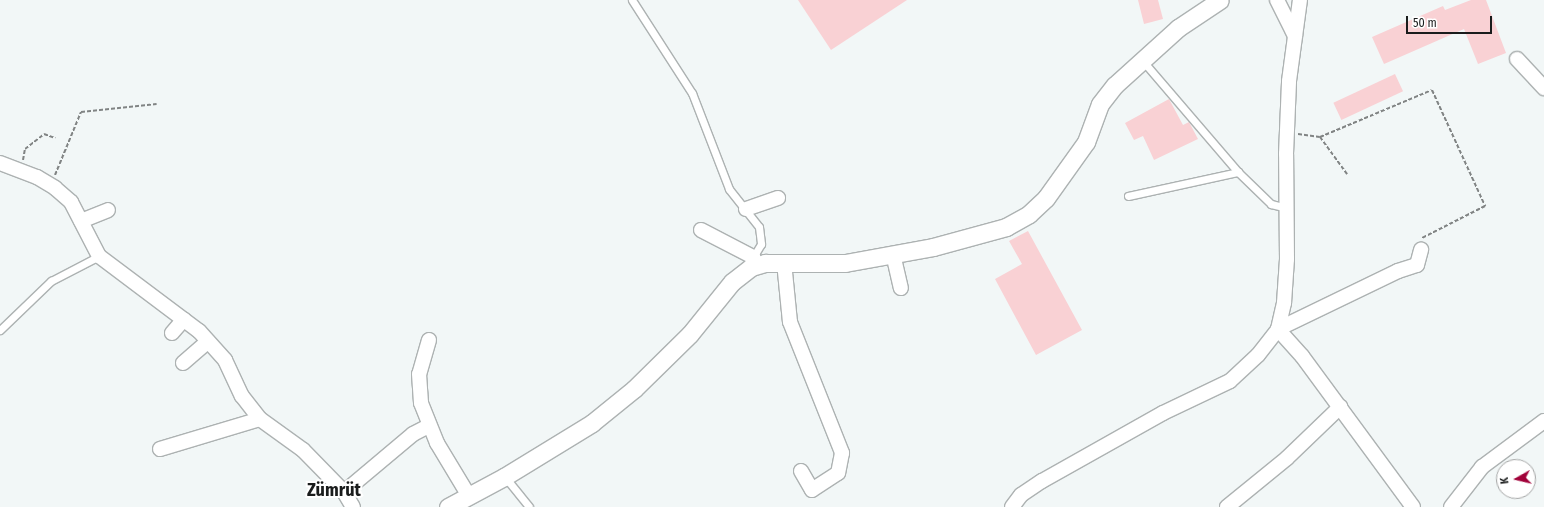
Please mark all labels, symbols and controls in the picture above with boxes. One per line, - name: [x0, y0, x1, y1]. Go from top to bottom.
- scale bar: [1408, 8, 1494, 34]
- text: 50 m: [1413, 16, 1437, 30]
- north arrow: [1496, 459, 1536, 499]
- text: K: [1498, 477, 1511, 485]
- district label: Zümrüt: [307, 479, 361, 501]

